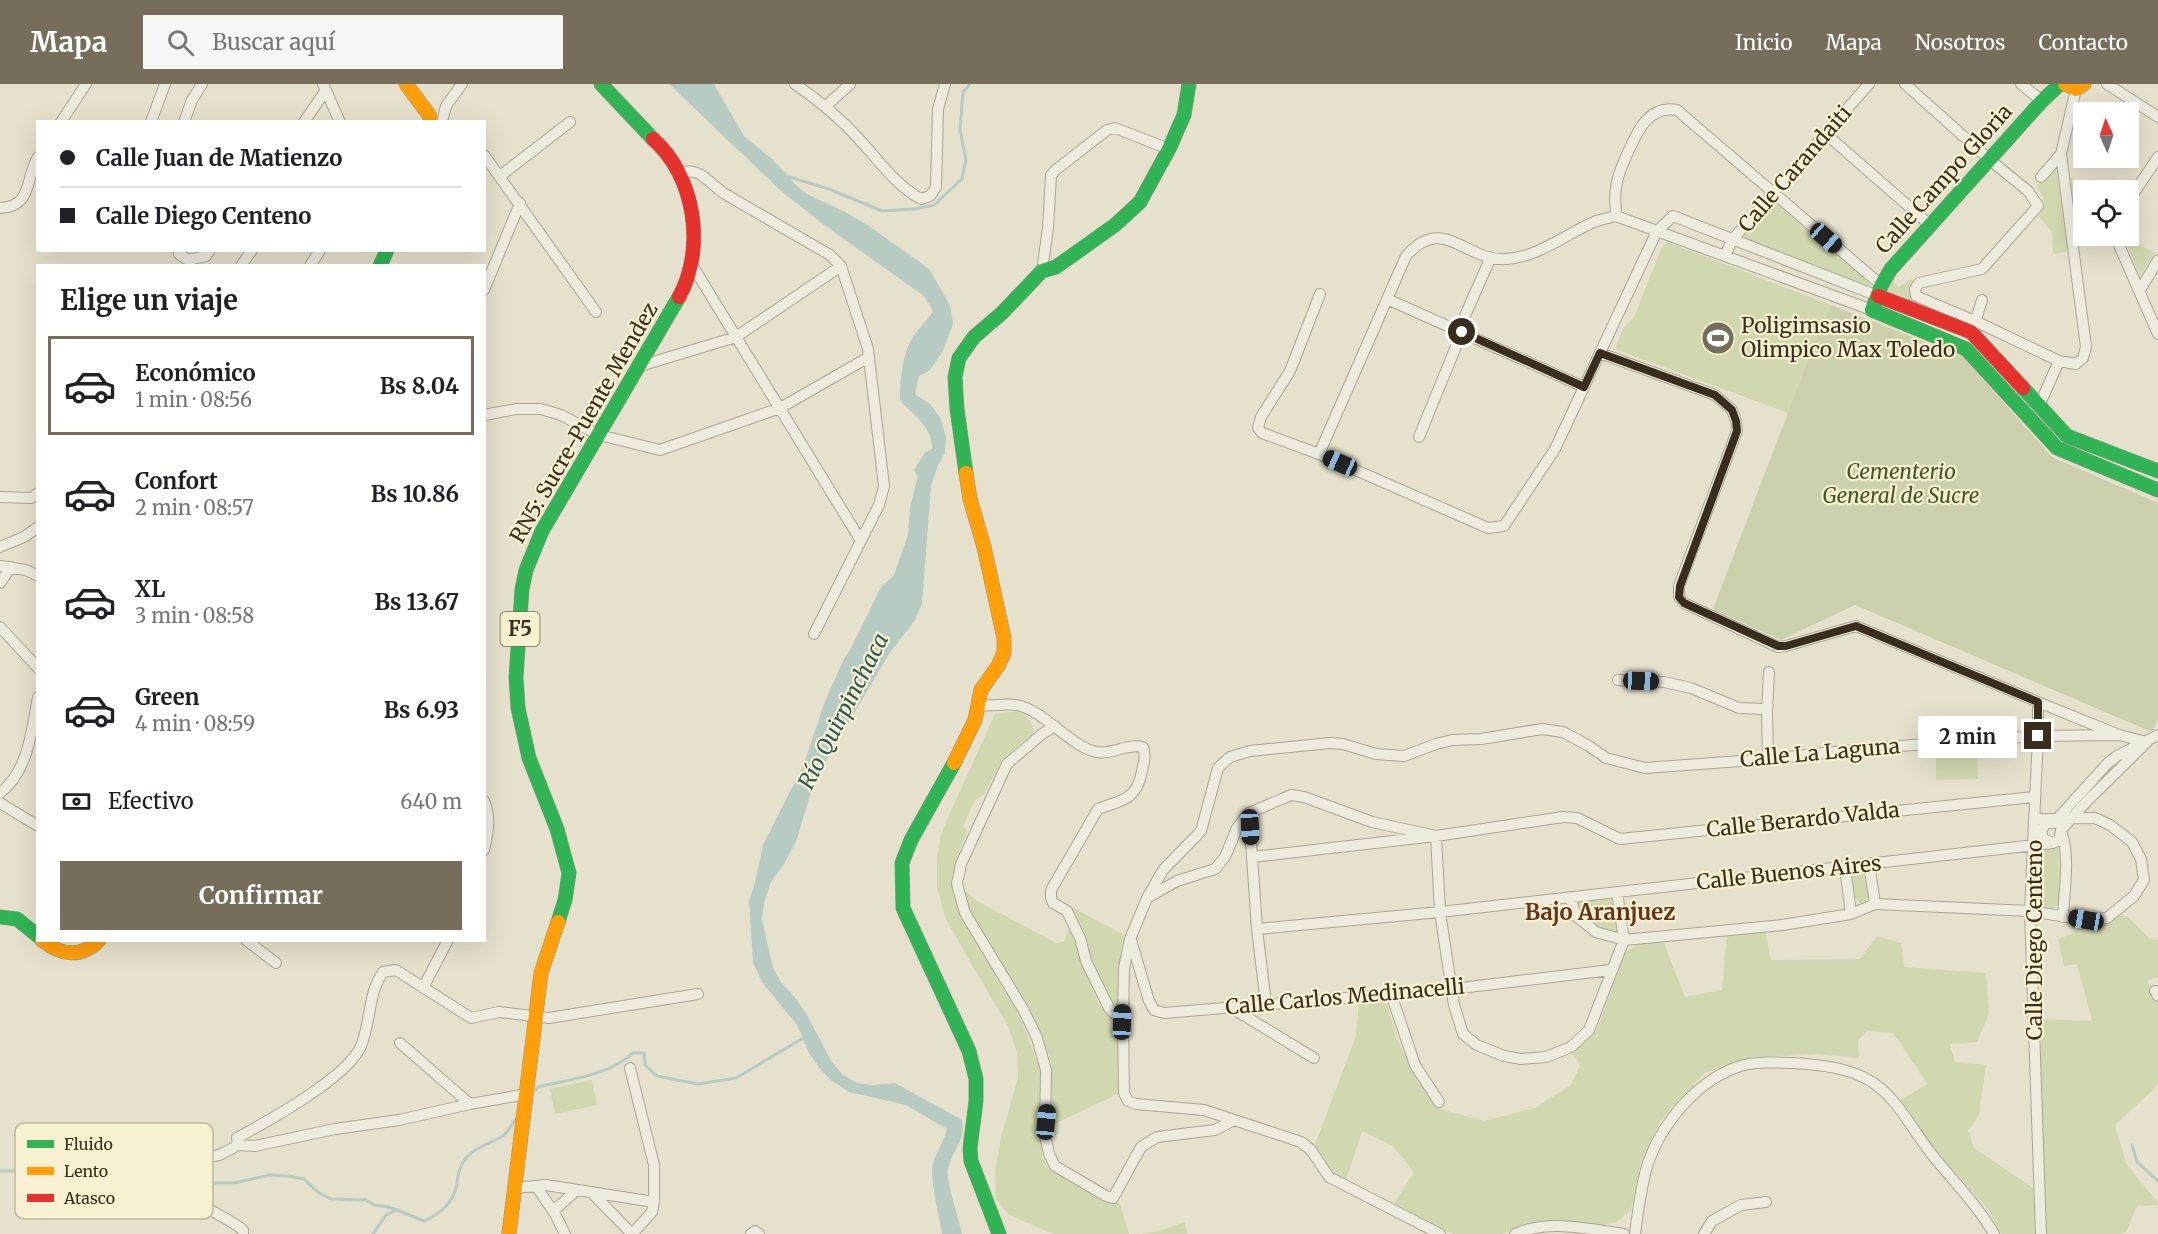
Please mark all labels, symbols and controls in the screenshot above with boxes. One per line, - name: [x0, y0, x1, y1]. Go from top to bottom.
- search box: [143, 15, 563, 69]
- text: Mapa: [30, 24, 107, 60]
- icon: search: [164, 26, 197, 59]
- text: Buscar aquí: [212, 28, 335, 56]
- text: Inicio: [1735, 29, 1793, 56]
- text: Mapa: [1826, 29, 1882, 56]
- text: Nosotros: [1915, 29, 2005, 56]
- text: Contacto: [2038, 29, 2128, 56]
- street label: Calle Campo Gloria: [1869, 98, 2018, 259]
- street label: Calle Carandaiti: [1732, 99, 1857, 238]
- north arrow: [2073, 102, 2139, 168]
- map controls: [2073, 102, 2139, 246]
- text: Calle Juan de Matienzo: [96, 144, 342, 172]
- button: locate: [2073, 180, 2139, 246]
- text: Calle Diego Centeno: [96, 202, 311, 230]
- car: [1807, 219, 1845, 257]
- text: Elige un viaje: [60, 283, 238, 317]
- street label: RN5: Sucre-Puente Mendez: [504, 298, 664, 548]
- place label: Poligimsasio Olimpico Max Toledo: [1741, 312, 1955, 363]
- route start: [1448, 318, 1475, 345]
- sports icon: Poligimsasio Olimpico Max Toledo: [1700, 320, 1736, 356]
- icon: car: [63, 359, 117, 413]
- text: Económico: [135, 359, 256, 387]
- text: Bs 8.04: [380, 372, 459, 400]
- text: 1 min · 08:56: [135, 387, 252, 412]
- car: [1320, 447, 1360, 479]
- park label: Cementerio General de Sucre: [1823, 458, 1979, 509]
- icon: car: [63, 467, 117, 521]
- text: Confort: [135, 467, 218, 495]
- text: Bs 10.86: [371, 480, 459, 508]
- text: 2 min · 08:57: [135, 495, 254, 520]
- icon: car: [63, 575, 117, 629]
- text: XL: [135, 575, 165, 603]
- text: Bs 13.67: [374, 588, 459, 616]
- text: 3 min · 08:58: [135, 603, 254, 628]
- road number: F5: [500, 612, 540, 646]
- water label: Río Quirpinchaca: [792, 628, 894, 794]
- car: [1623, 671, 1659, 691]
- icon: car: [63, 683, 117, 737]
- text: Green: [135, 683, 199, 711]
- text: Bs 6.93: [384, 696, 459, 724]
- text: 4 min · 08:59: [135, 711, 255, 736]
- callout: 2 min: [1918, 715, 2017, 757]
- route end: [2024, 722, 2051, 749]
- text: 2 min: [1939, 724, 1996, 749]
- street label: Calle La Laguna: [1739, 732, 1901, 773]
- icon: cash: [60, 785, 93, 818]
- text: Efectivo: [108, 787, 194, 815]
- text: 640 m: [400, 789, 462, 814]
- street label: Calle Berardo Valda: [1705, 796, 1901, 843]
- car: [1240, 809, 1260, 845]
- street label: Calle Diego Centeno: [2021, 840, 2048, 1040]
- street label: Calle Buenos Aires: [1695, 849, 1883, 896]
- button: Confirmar: [60, 861, 462, 930]
- district label: Bajo Aranjuez: [1525, 898, 1675, 926]
- car: [2067, 908, 2105, 932]
- street label: Calle Carlos Medinacelli: [1224, 973, 1466, 1020]
- car: [1112, 1004, 1132, 1040]
- car: [1035, 1103, 1057, 1141]
- legend: [15, 1123, 213, 1219]
- text: Fluido: [64, 1134, 113, 1154]
- text: Lento: [64, 1161, 108, 1181]
- text: Atasco: [63, 1188, 115, 1208]

